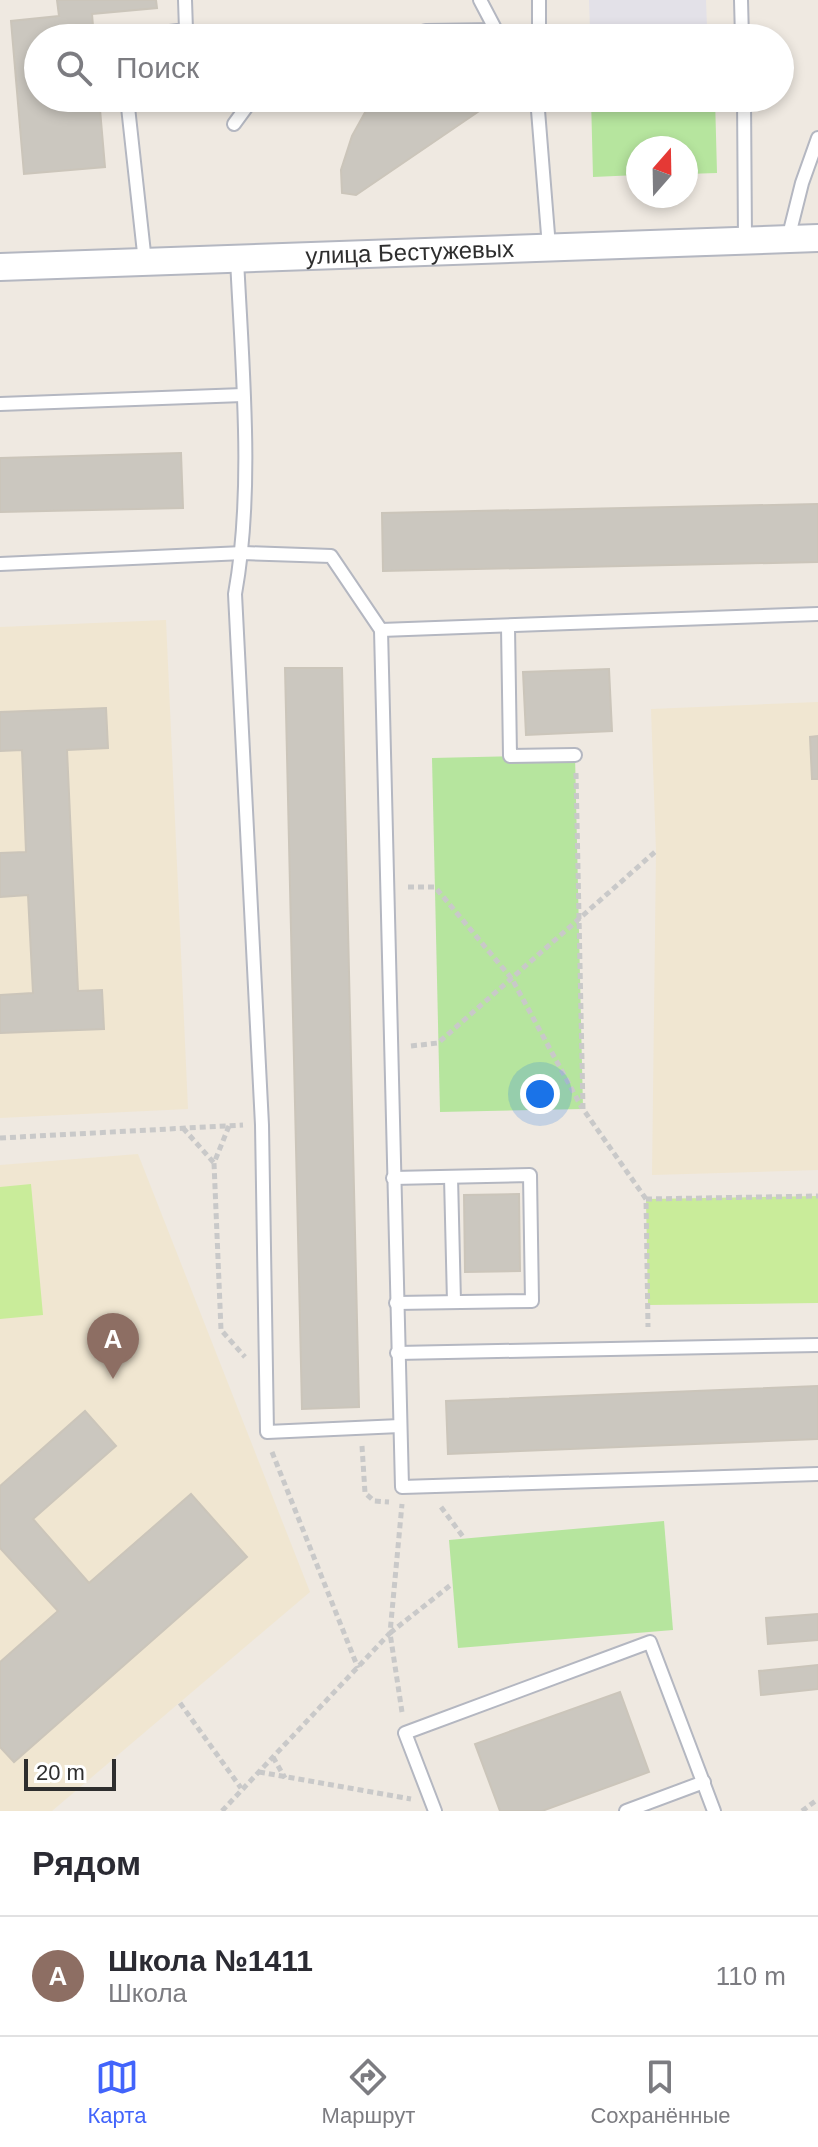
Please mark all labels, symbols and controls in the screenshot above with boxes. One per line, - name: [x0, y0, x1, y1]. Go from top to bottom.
- search box: [24, 24, 794, 112]
- icon: search: [52, 46, 96, 90]
- text: Поиск: [116, 51, 199, 84]
- north arrow: [626, 136, 698, 208]
- street label: улица Бестужевых: [305, 235, 515, 269]
- your location: [520, 1074, 560, 1114]
- pin: A: [87, 1313, 139, 1379]
- scale bar: [24, 1755, 116, 1791]
- text: 20 m: [36, 1760, 85, 1785]
- text: Рядом: [32, 1844, 141, 1882]
- text: Школа №1411: [108, 1944, 313, 1977]
- text: A: [49, 1961, 67, 1991]
- text: 110 m: [716, 1961, 786, 1991]
- text: Школа: [108, 1978, 187, 2008]
- tab: Карта: [88, 2055, 146, 2129]
- tab: Маршрут: [322, 2055, 415, 2129]
- tab: Сохранённые: [590, 2055, 730, 2129]

